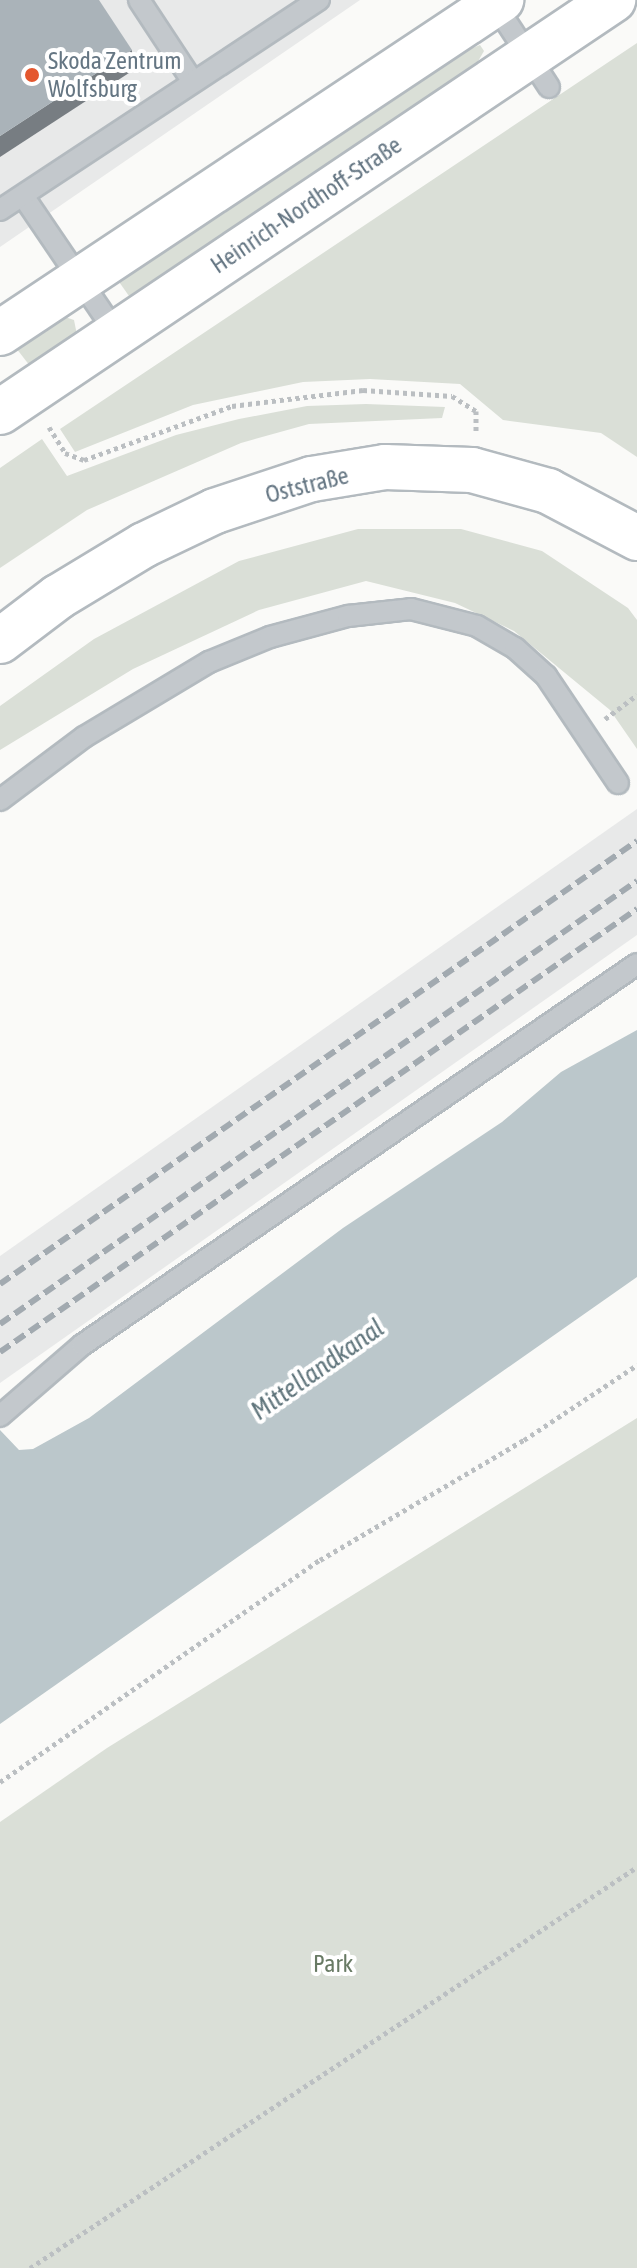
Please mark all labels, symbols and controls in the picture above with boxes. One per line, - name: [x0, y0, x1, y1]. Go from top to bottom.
- place label: Skoda Zentrum Wolfsburg: [48, 47, 181, 103]
- marker: Skoda Zentrum Wolfsburg: [23, 66, 41, 84]
- street label: Heinrich-Nordhoff-Straße: [205, 130, 407, 280]
- street label: Oststraße: [262, 461, 352, 509]
- water label: Mittellandkanal: [246, 1313, 390, 1427]
- park label: Park: [313, 1950, 353, 1978]

